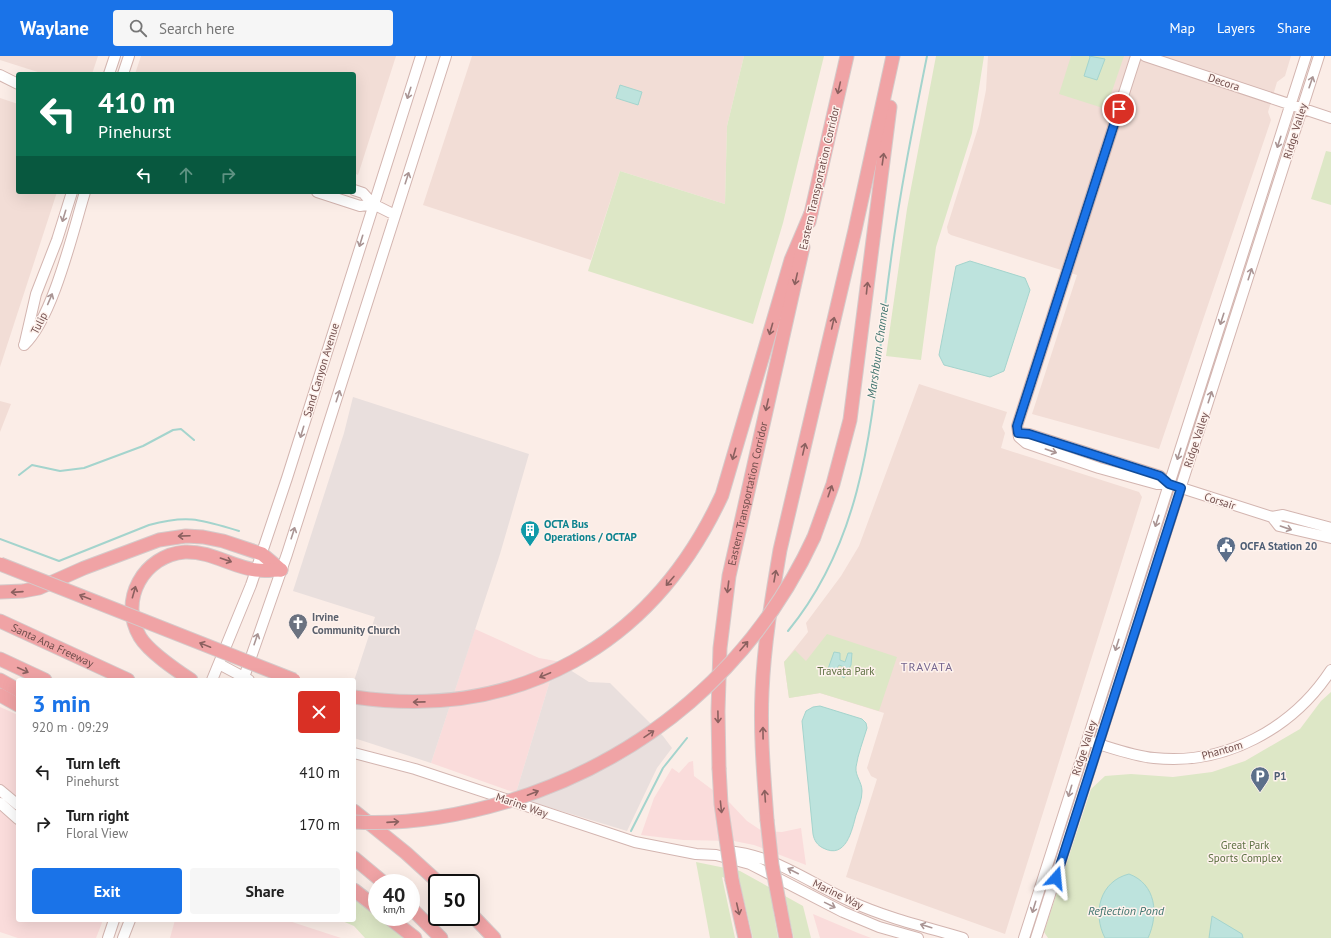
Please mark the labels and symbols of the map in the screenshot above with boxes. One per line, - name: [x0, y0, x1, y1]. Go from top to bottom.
- street label: Decora: [1206, 70, 1242, 94]
- one-way arrow: [1307, 76, 1315, 88]
- one-way arrow: [835, 81, 842, 94]
- one-way arrow: [405, 86, 412, 99]
- pin: [1102, 92, 1136, 126]
- street label: Ridge Valley: [1280, 101, 1310, 161]
- street label: Eastern Transportation Corridor: [796, 105, 842, 251]
- one-way arrow: [1275, 135, 1282, 148]
- one-way arrow: [879, 153, 887, 166]
- one-way arrow: [404, 172, 411, 185]
- one-way arrow: [60, 210, 68, 222]
- one-way arrow: [357, 235, 364, 248]
- one-way arrow: [1247, 267, 1254, 280]
- one-way arrow: [791, 272, 799, 285]
- one-way arrow: [863, 282, 871, 295]
- one-way arrow: [47, 294, 55, 306]
- water label: Marshburn Channel: [863, 302, 892, 399]
- street label: Tulip: [28, 310, 50, 336]
- one-way arrow: [1218, 312, 1225, 325]
- one-way arrow: [830, 317, 838, 330]
- street label: Sand Canyon Avenue: [300, 321, 342, 419]
- one-way arrow: [767, 323, 774, 336]
- one-way arrow: [335, 390, 342, 403]
- one-way arrow: [1207, 391, 1214, 404]
- one-way arrow: [762, 398, 770, 411]
- street label: Ridge Valley: [1180, 410, 1212, 470]
- street label: Eastern Transportation Corridor: [725, 420, 771, 567]
- one-way arrow: [297, 426, 305, 438]
- one-way arrow: [800, 443, 808, 456]
- one-way arrow: [730, 447, 737, 460]
- one-way arrow: [1174, 447, 1182, 459]
- one-way arrow: [1044, 448, 1056, 456]
- one-way arrow: [827, 485, 835, 497]
- street label: Corsair: [1202, 489, 1238, 513]
- one-way arrow: [1153, 514, 1160, 527]
- place label: OCTA Bus Operations / OCTAP: [544, 517, 638, 544]
- building icon: OCTA Bus Operations / OCTAP: [519, 519, 541, 547]
- one-way arrow: [1279, 525, 1292, 532]
- one-way arrow: [290, 527, 297, 540]
- one-way arrow: [178, 532, 191, 540]
- public building icon: OCFA Station 20: [1215, 535, 1237, 563]
- place label: OCFA Station 20: [1240, 539, 1317, 553]
- one-way arrow: [220, 557, 233, 564]
- one-way arrow: [772, 570, 780, 583]
- one-way arrow: [666, 576, 675, 586]
- one-way arrow: [724, 580, 731, 593]
- one-way arrow: [131, 586, 138, 599]
- one-way arrow: [11, 588, 24, 595]
- one-way arrow: [79, 592, 91, 600]
- place label: Irvine Community Church: [312, 610, 400, 637]
- church icon: Irvine Community Church: [287, 612, 309, 640]
- street label: Santa Ana Freeway: [9, 620, 97, 671]
- one-way arrow: [253, 634, 261, 646]
- one-way arrow: [1113, 638, 1120, 651]
- one-way arrow: [200, 641, 212, 649]
- one-way arrow: [740, 641, 749, 652]
- district label: TRAVATA: [901, 659, 953, 674]
- park label: Travata Park: [817, 664, 875, 678]
- one-way arrow: [16, 667, 28, 674]
- one-way arrow: [540, 672, 552, 680]
- one-way arrow: [413, 698, 426, 706]
- one-way arrow: [714, 710, 722, 723]
- street label: Ridge Valley: [1068, 718, 1100, 778]
- one-way arrow: [759, 727, 766, 740]
- one-way arrow: [643, 730, 654, 738]
- street label: Phantom: [1200, 737, 1244, 763]
- parking icon: P1: [1249, 765, 1271, 793]
- place label: P1: [1274, 769, 1287, 783]
- one-way arrow: [1066, 785, 1073, 798]
- one-way arrow: [527, 788, 539, 796]
- street label: Marine Way: [494, 790, 551, 821]
- one-way arrow: [761, 790, 769, 803]
- one-way arrow: [718, 800, 725, 813]
- one-way arrow: [386, 818, 399, 825]
- park label: Great Park Sports Complex: [1208, 838, 1282, 865]
- position arrow: [1035, 857, 1077, 899]
- one-way arrow: [788, 867, 800, 874]
- speed limit sign: 50: [428, 874, 480, 926]
- street label: Marine Way: [810, 876, 866, 913]
- one-way arrow: [1030, 900, 1037, 913]
- one-way arrow: [734, 902, 742, 915]
- one-way arrow: [823, 902, 835, 909]
- water label: Reflection Pond: [1088, 903, 1165, 918]
- one-way arrow: [920, 922, 932, 930]

